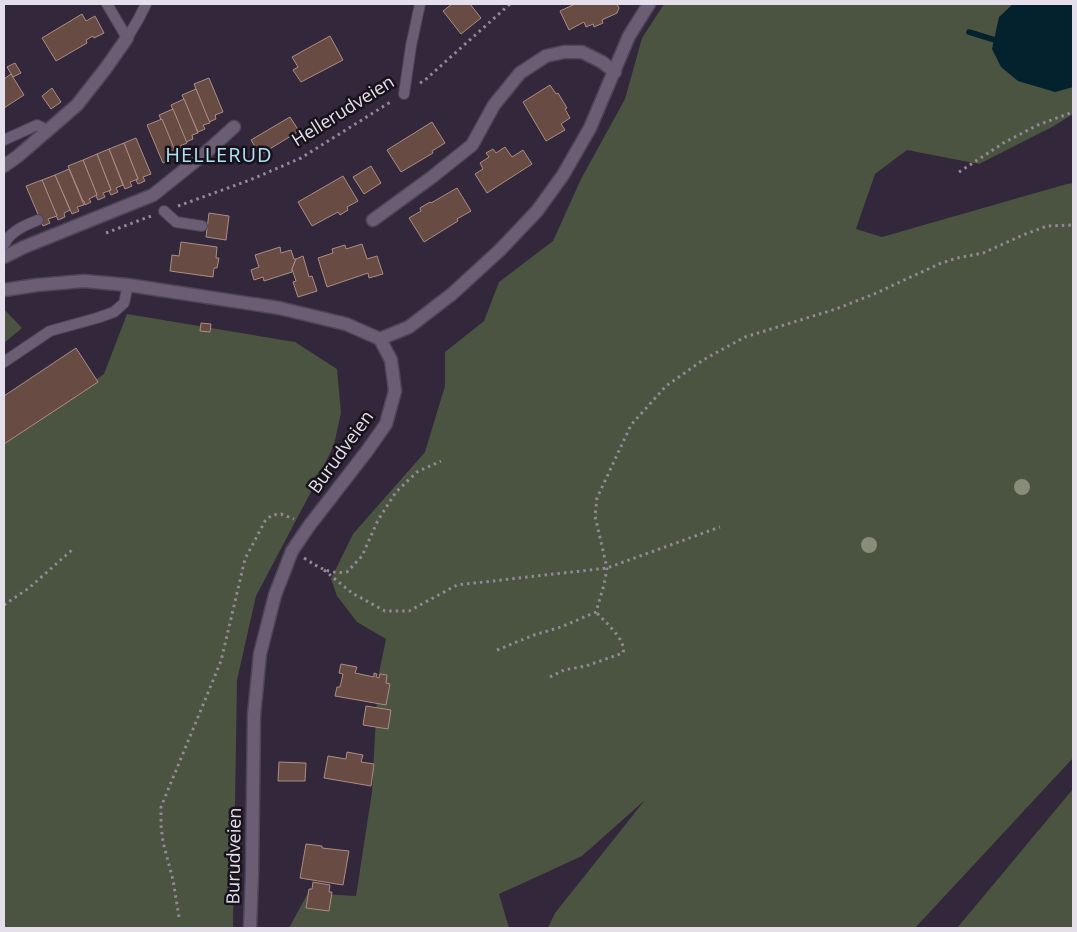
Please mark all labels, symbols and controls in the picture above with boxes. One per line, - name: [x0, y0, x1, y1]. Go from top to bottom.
- street label: Hellerudveien: [287, 69, 398, 151]
- district label: HELLERUD: [165, 141, 273, 168]
- street label: Burudveien: [302, 405, 378, 498]
- street label: Burudveien: [220, 807, 246, 905]

